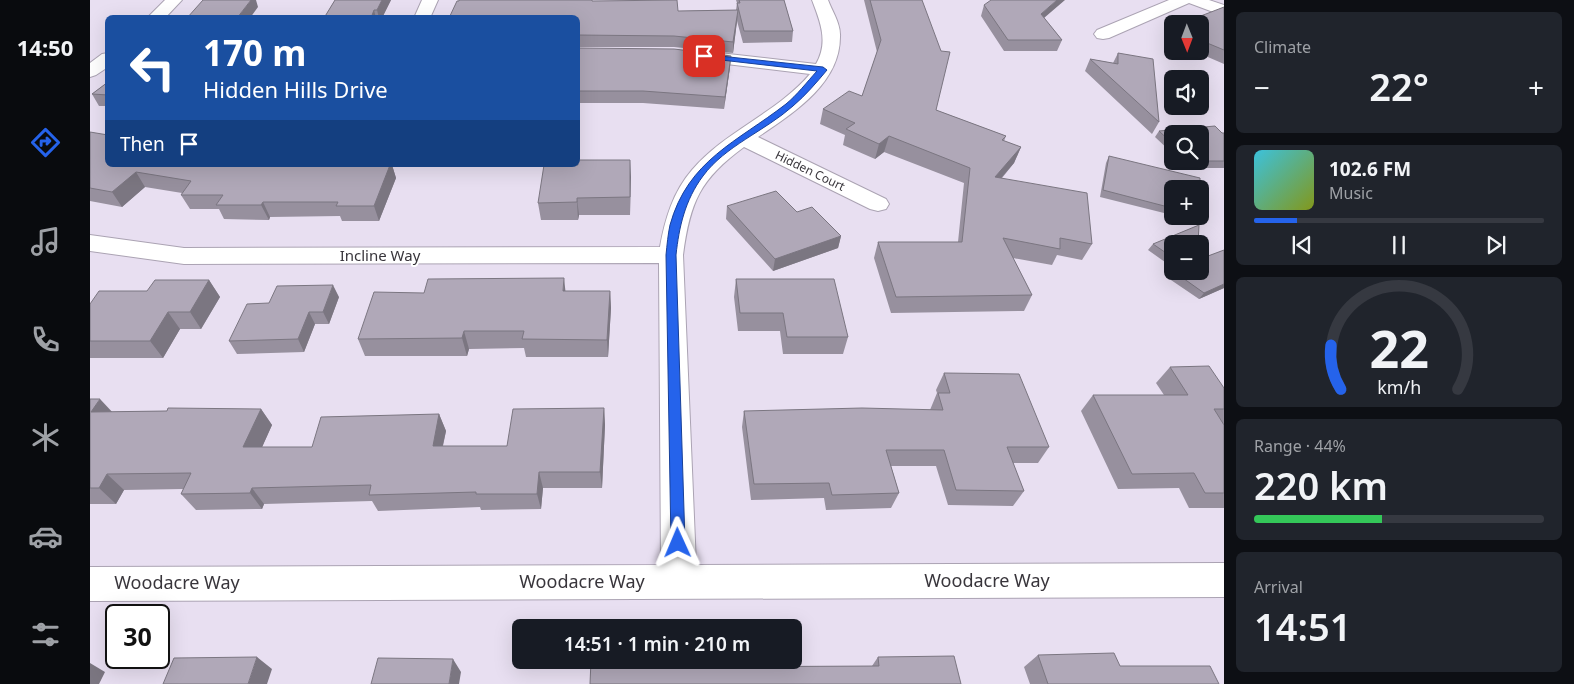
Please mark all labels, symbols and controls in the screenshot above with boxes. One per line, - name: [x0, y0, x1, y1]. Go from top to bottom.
- north arrow: [1164, 15, 1209, 60]
- map controls: [1164, 15, 1209, 280]
- text: 170 m: [203, 29, 306, 76]
- text: 14:50: [17, 32, 73, 62]
- icon: left: [120, 35, 185, 100]
- pin: [683, 35, 725, 77]
- text: Climate: [1254, 36, 1311, 58]
- icon: arrive: [690, 42, 718, 70]
- text: 22°: [1369, 60, 1429, 112]
- text: −: [1254, 68, 1270, 106]
- text: +: [1528, 68, 1544, 106]
- button: sound: [1164, 70, 1209, 115]
- text: Hidden Hills Drive: [203, 74, 388, 104]
- icon: directions: [28, 125, 63, 160]
- button: search: [1164, 125, 1209, 170]
- icon: arrive: [175, 130, 203, 158]
- text: Then: [120, 131, 165, 157]
- street label: Hidden Court: [773, 146, 849, 195]
- text: 102.6 FM: [1329, 156, 1411, 182]
- button: +: [1164, 180, 1209, 225]
- text: Music: [1329, 182, 1373, 204]
- icon: music: [28, 224, 63, 259]
- icon: previous: [1288, 231, 1316, 259]
- icon: pause: [1385, 231, 1413, 259]
- icon: next: [1482, 231, 1510, 259]
- button: −: [1164, 235, 1209, 280]
- street label: Incline Way: [340, 245, 421, 265]
- text: 22: [1369, 312, 1429, 383]
- icon: phone: [28, 322, 63, 357]
- text: km/h: [1377, 375, 1421, 399]
- icon: climate: [28, 420, 63, 455]
- text: Range · 44%: [1254, 435, 1346, 457]
- text: 220 km: [1254, 459, 1388, 511]
- position arrow: [651, 516, 703, 568]
- icon: car: [28, 519, 63, 554]
- street label: Woodacre Way: [924, 568, 1051, 592]
- street label: Woodacre Way: [519, 569, 646, 593]
- street label: Woodacre Way: [114, 570, 241, 594]
- text: Arrival: [1254, 576, 1303, 598]
- text: 14:51: [1254, 600, 1351, 652]
- speed limit sign: 30: [105, 604, 170, 669]
- icon: filters: [28, 617, 63, 652]
- text: 14:51 · 1 min · 210 m: [564, 631, 750, 657]

